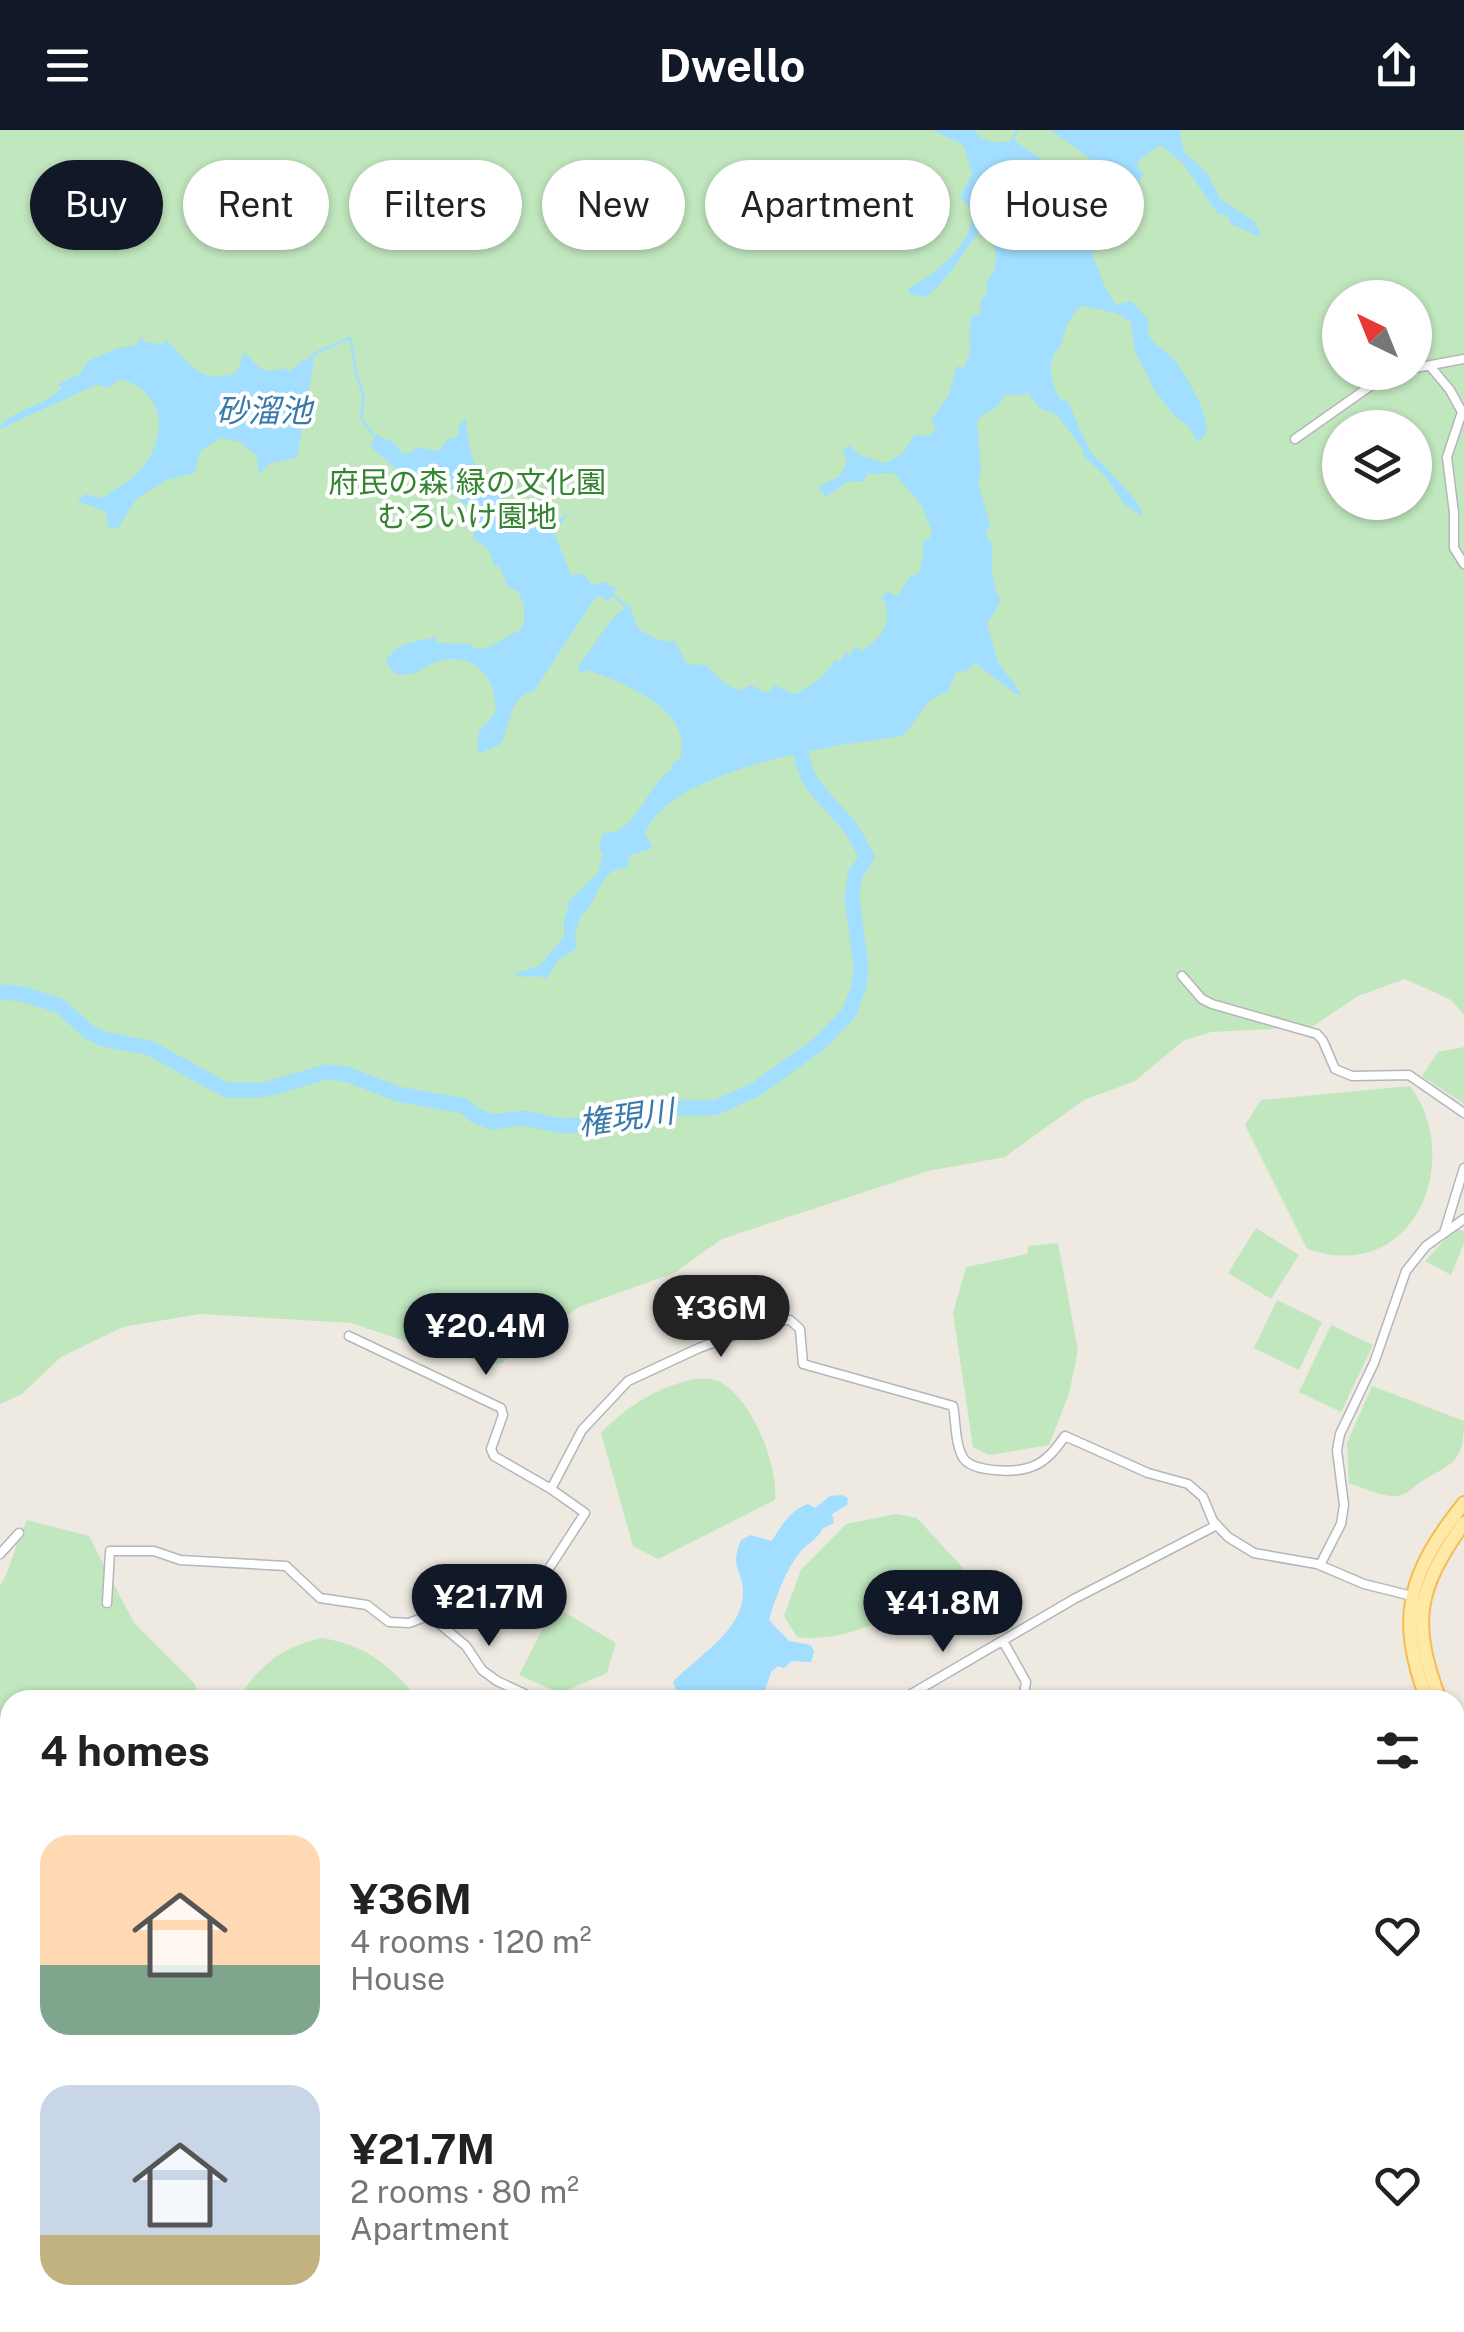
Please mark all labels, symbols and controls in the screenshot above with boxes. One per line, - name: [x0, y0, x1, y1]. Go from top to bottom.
- icon: menu: [40, 38, 95, 93]
- icon: share: [1369, 38, 1424, 93]
- text: Dwello: [659, 39, 805, 92]
- chip: Buy: [30, 160, 163, 250]
- chip: Rent: [183, 160, 329, 250]
- chip: Filters: [349, 160, 522, 250]
- chip: New: [542, 160, 685, 250]
- chip: Apartment: [705, 160, 950, 250]
- chip: House: [970, 160, 1144, 250]
- north arrow: [1322, 280, 1432, 390]
- map controls: [1322, 280, 1432, 520]
- water label: 砂溜池: [216, 392, 315, 429]
- button: layers: [1322, 410, 1432, 520]
- park label: 府民の森 緑の文化園 むろいけ園地: [328, 464, 606, 534]
- water label: 権現川: [576, 1092, 679, 1142]
- pin: ¥36M: [662, 1275, 780, 1360]
- text: ¥36M: [675, 1289, 767, 1326]
- pin: ¥20.4M: [405, 1293, 567, 1378]
- text: ¥20.4M: [426, 1307, 546, 1344]
- pin: ¥21.7M: [408, 1564, 570, 1649]
- pin: ¥41.8M: [862, 1570, 1024, 1655]
- text: ¥21.7M: [434, 1578, 544, 1615]
- text: ¥41.8M: [885, 1584, 1001, 1621]
- icon: filters: [1370, 1723, 1425, 1778]
- text: 4 homes: [40, 1726, 210, 1775]
- text: ¥36M: [350, 1874, 472, 1923]
- icon: home: [120, 1875, 240, 1995]
- icon: heart: [1370, 1908, 1425, 1963]
- text: 4 rooms · 120 m²: [350, 1923, 592, 1960]
- text: House: [350, 1960, 445, 1997]
- text: ¥21.7M: [350, 2124, 495, 2173]
- icon: home: [120, 2125, 240, 2245]
- icon: heart: [1370, 2158, 1425, 2213]
- text: 2 rooms · 80 m²: [350, 2173, 579, 2210]
- text: Apartment: [350, 2210, 510, 2247]

